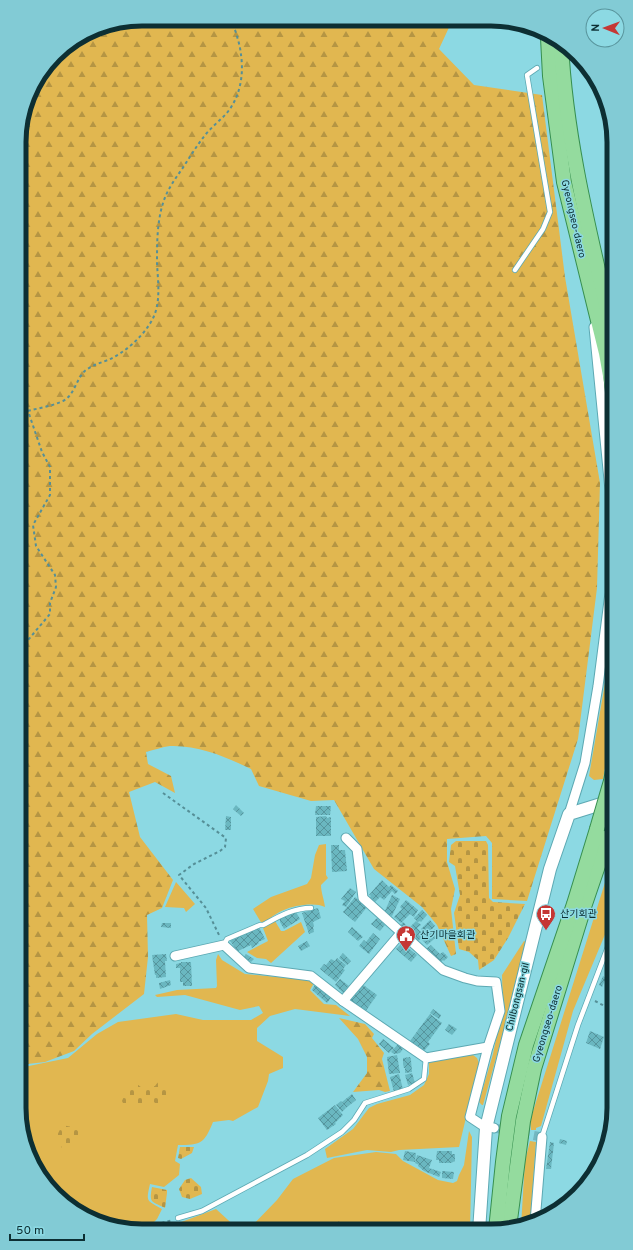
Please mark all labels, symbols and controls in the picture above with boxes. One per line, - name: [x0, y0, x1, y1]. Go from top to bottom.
- north arrow: [585, 8, 625, 48]
- text: N: [589, 24, 603, 32]
- street label: Gyeongseo-daero: [558, 179, 588, 260]
- bus stop icon: 산기회관: [535, 903, 557, 931]
- place label: 산기회관: [560, 908, 598, 921]
- public building icon: 산기마을회관: [395, 924, 417, 952]
- place label: 산기마을회관: [420, 929, 476, 942]
- street label: Chilbongsan-gil: [503, 961, 533, 1033]
- street label: Gyeongseo-daero: [530, 983, 566, 1064]
- scale bar: [10, 1216, 84, 1242]
- text: 50 m: [16, 1223, 44, 1239]

